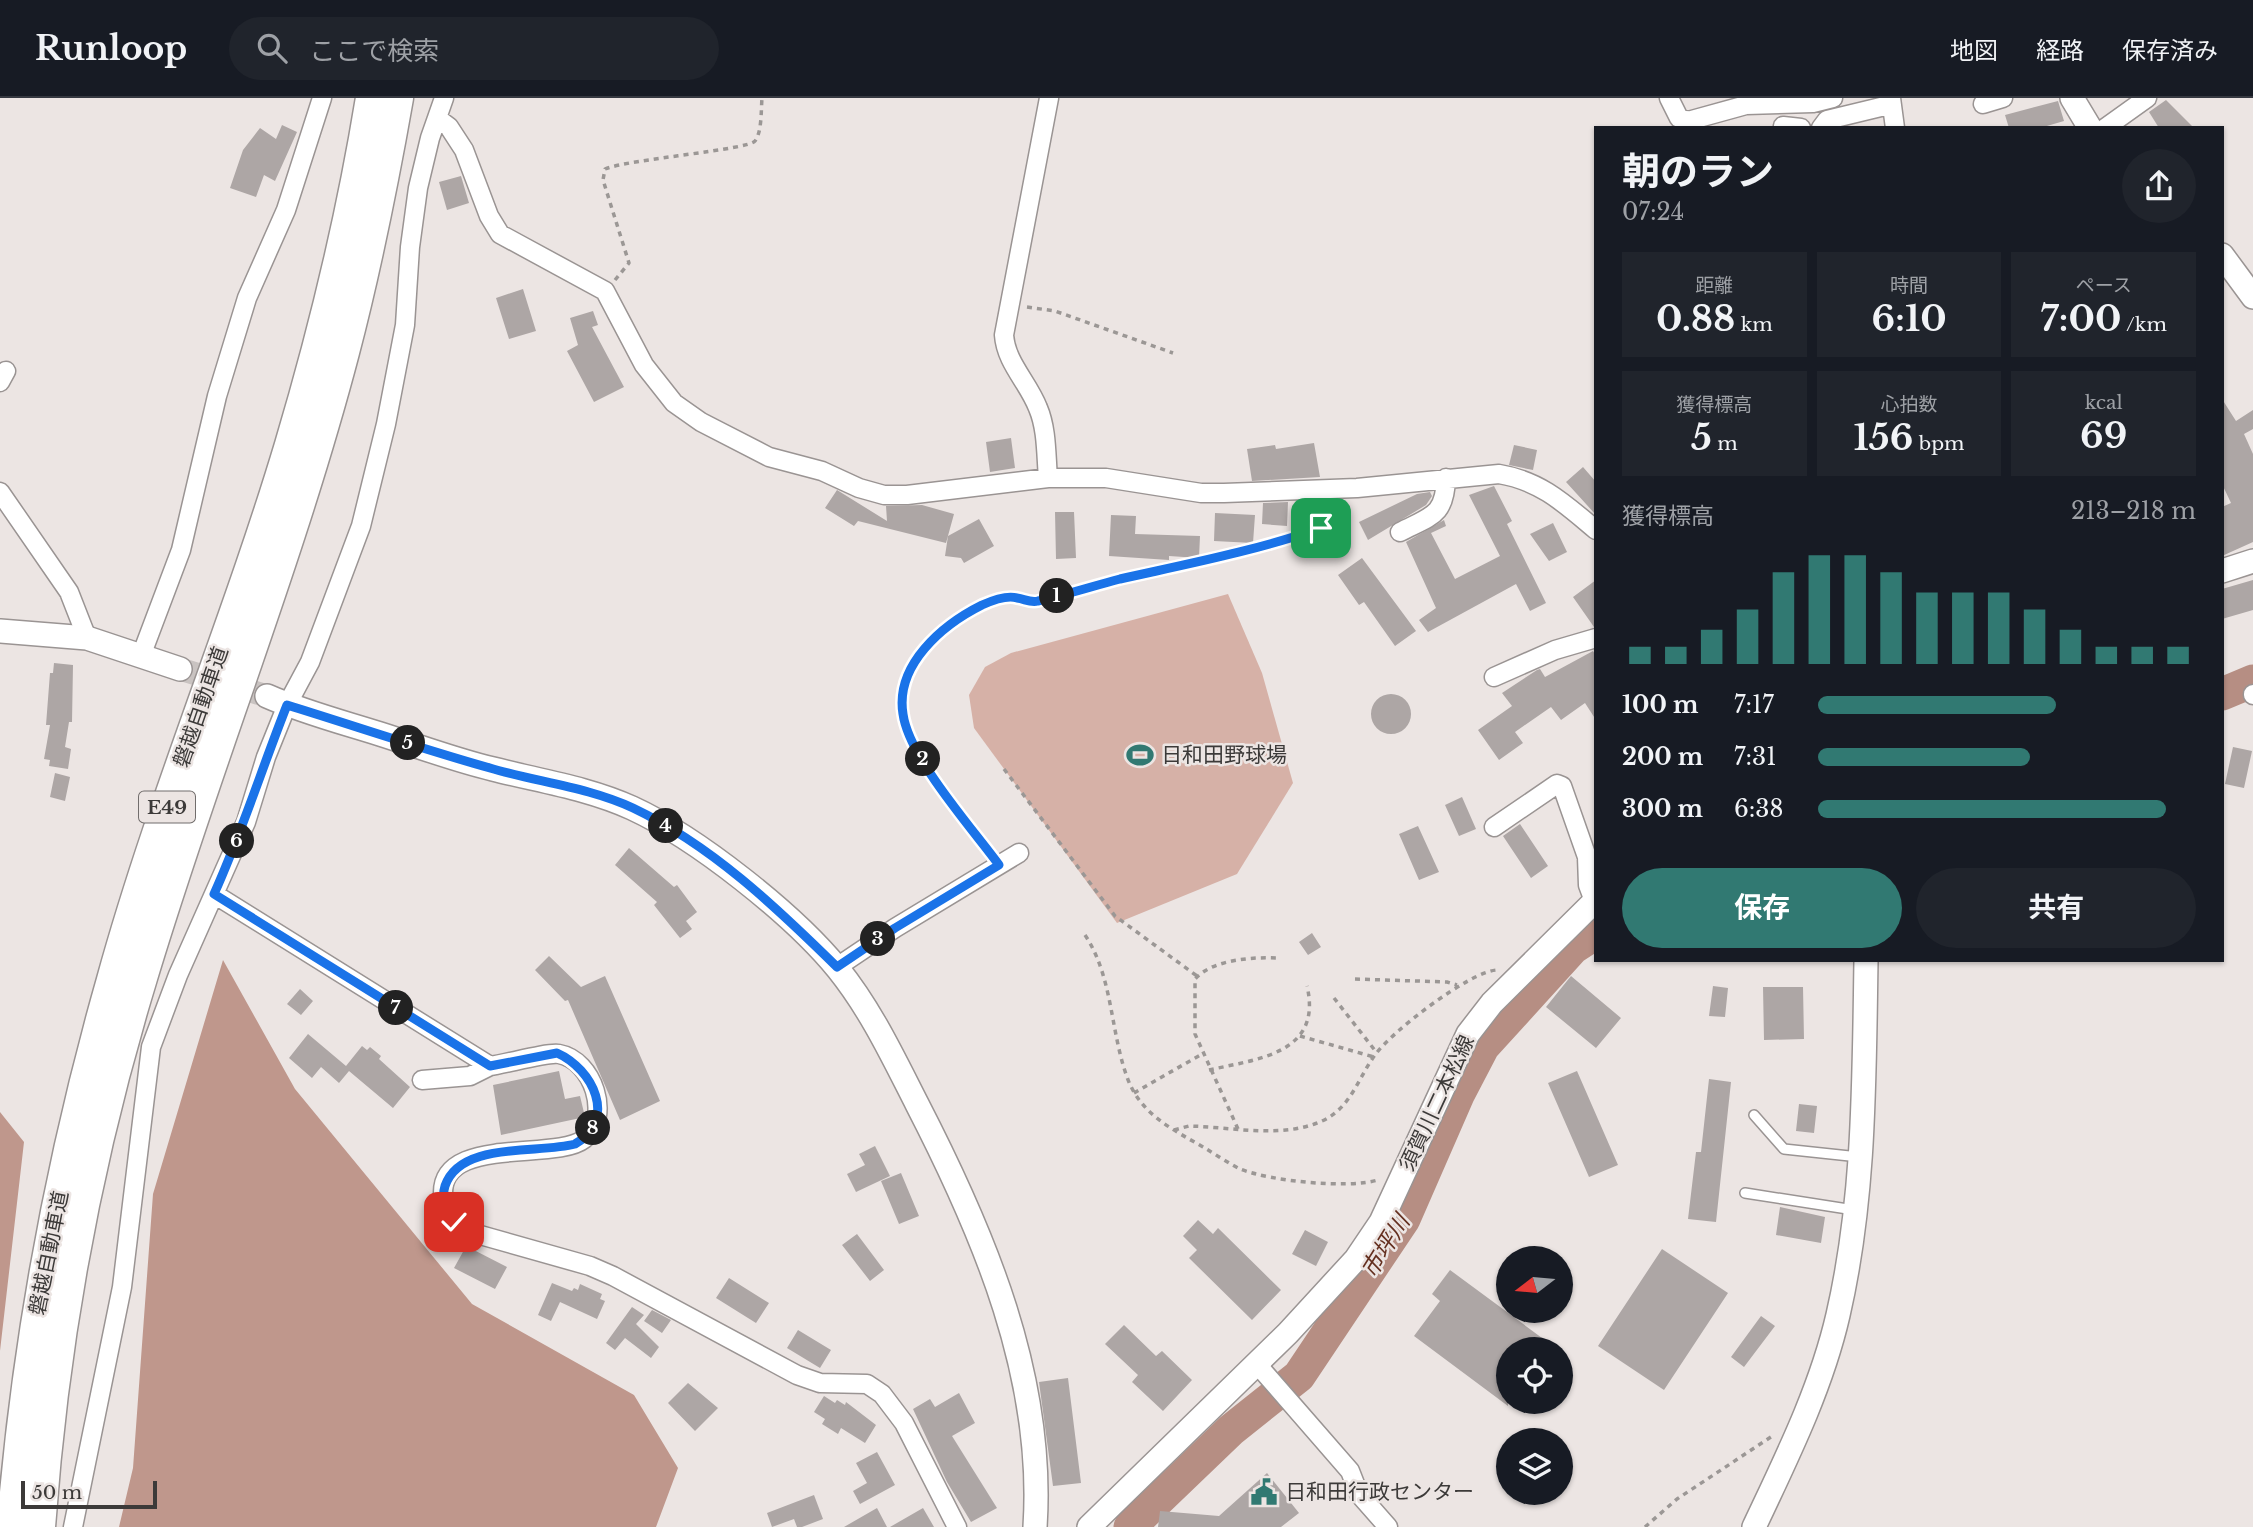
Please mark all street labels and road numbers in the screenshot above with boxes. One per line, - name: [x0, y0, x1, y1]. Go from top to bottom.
- street label: 磐越自動車道: [168, 643, 234, 771]
- road number: E49: [139, 792, 195, 822]
- street label: 須賀川二本松線: [1394, 1031, 1480, 1175]
- street label: 磐越自動車道: [24, 1189, 74, 1317]

